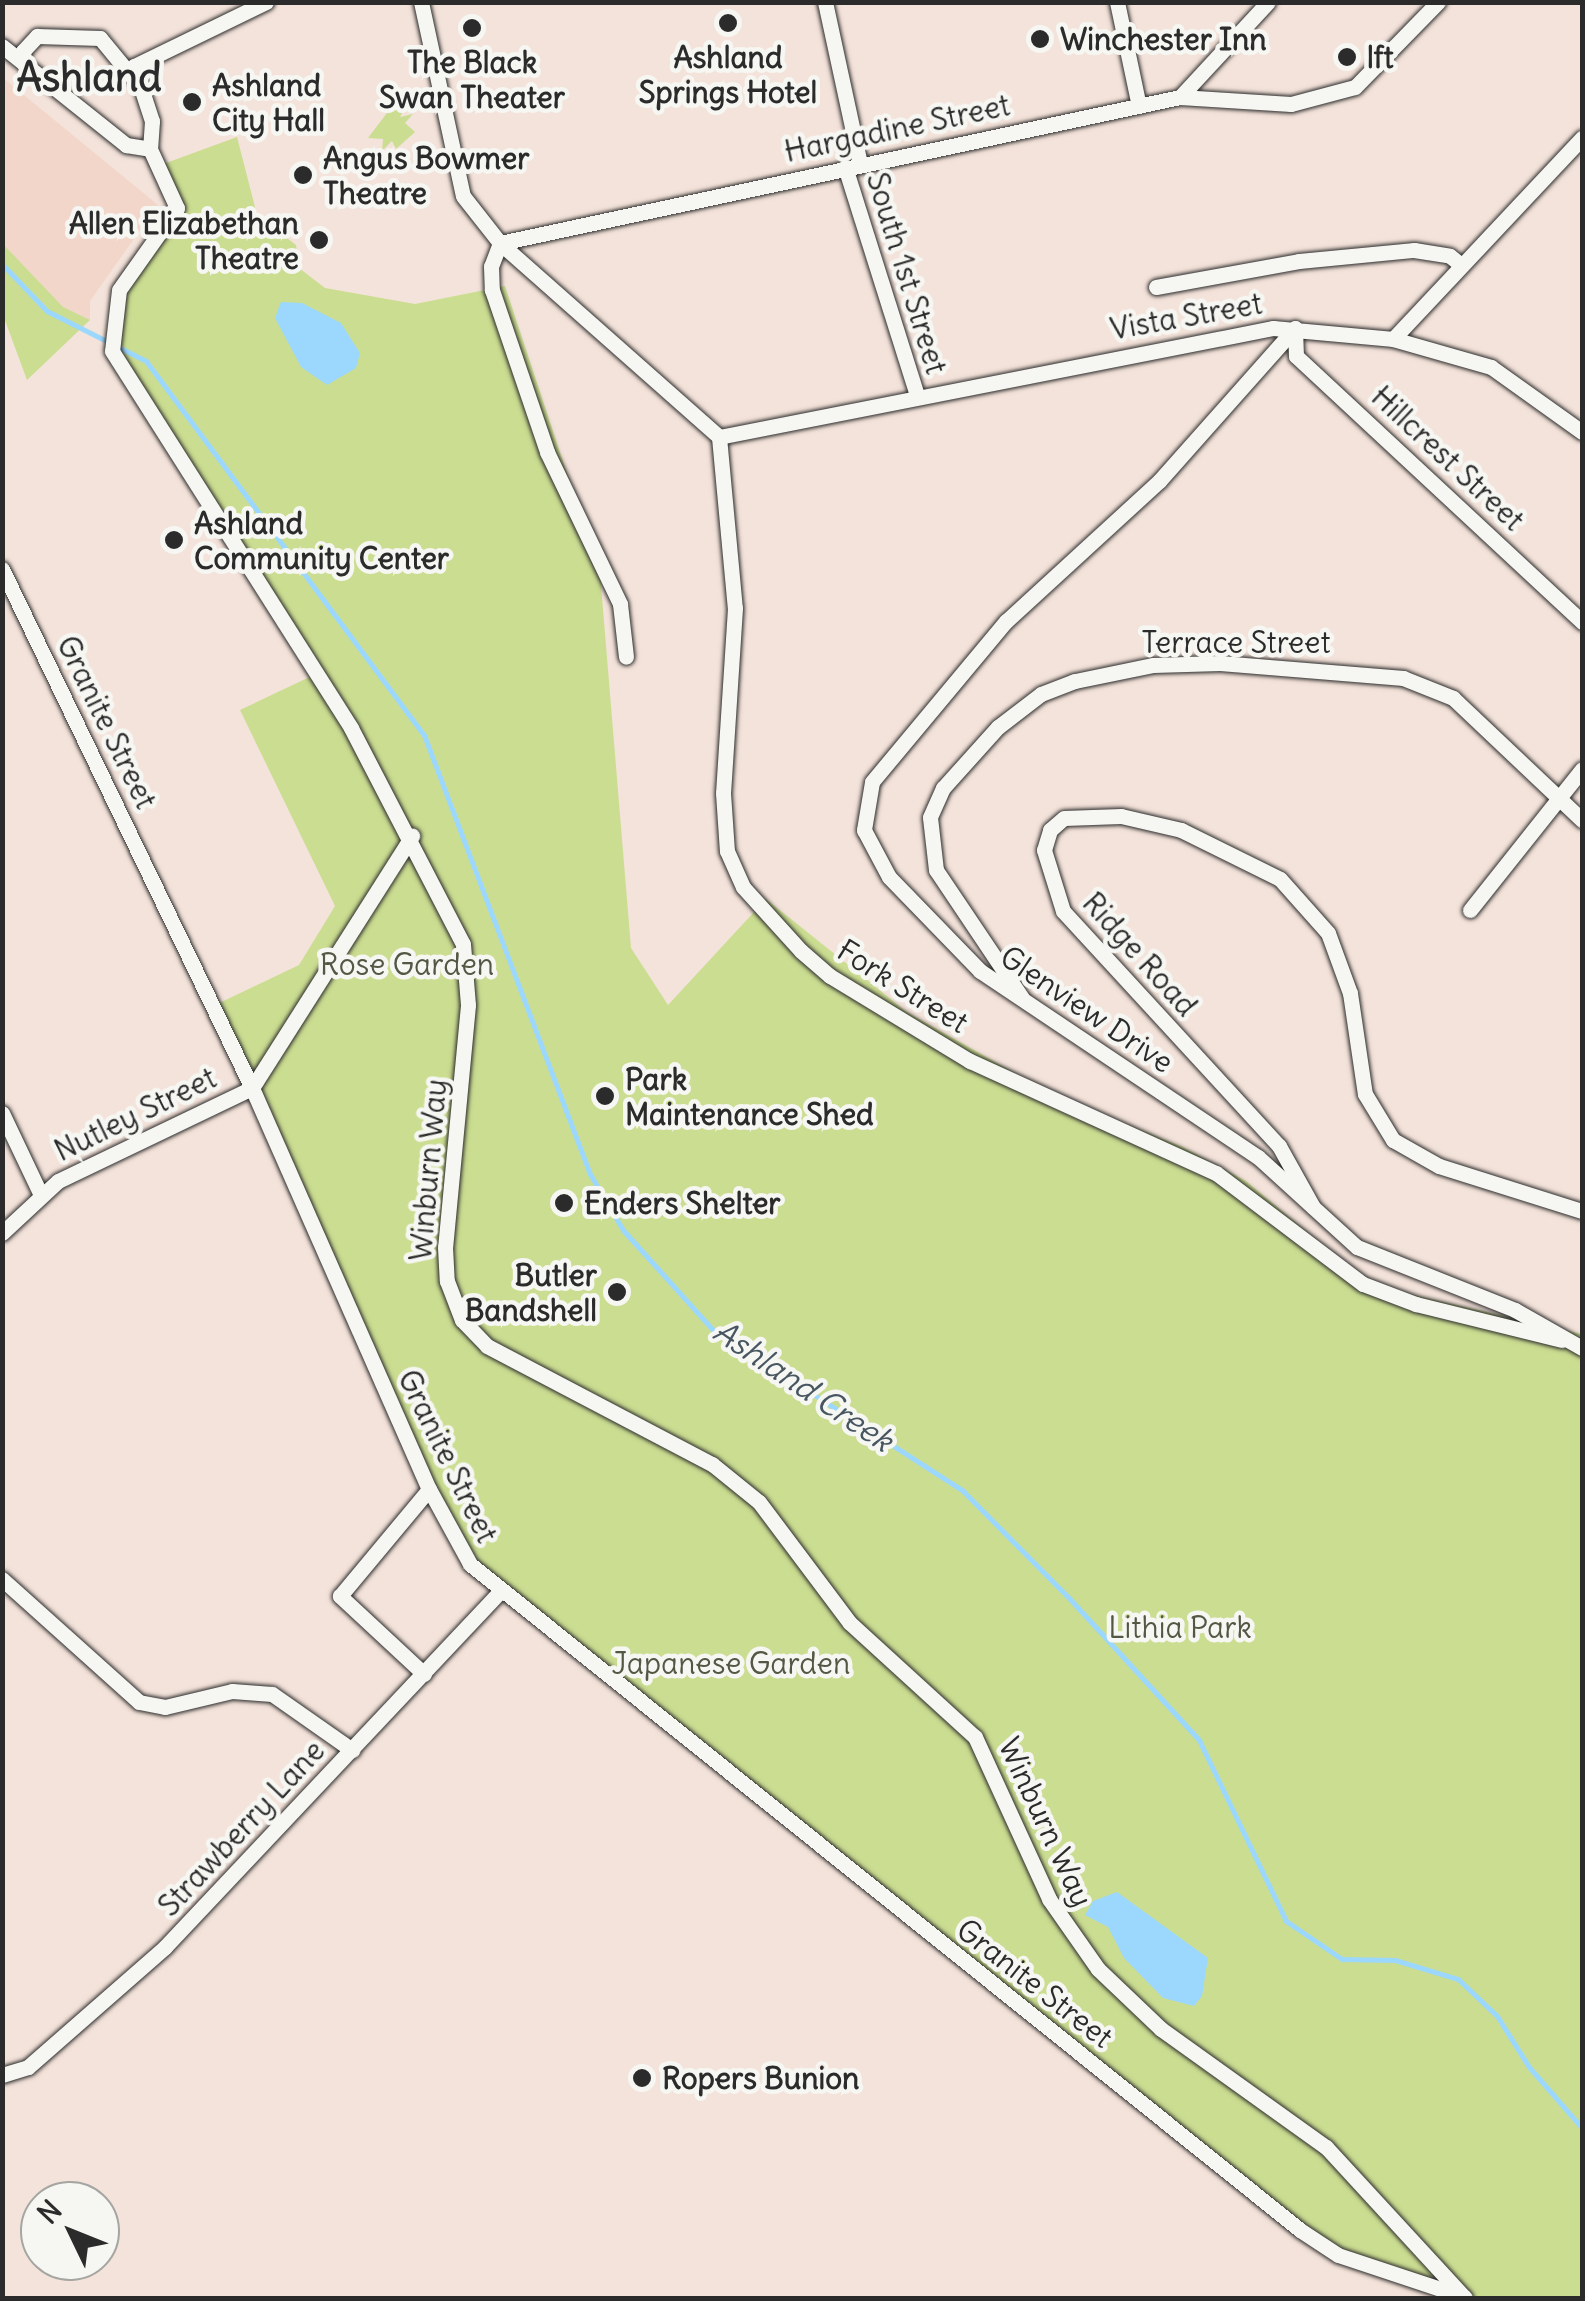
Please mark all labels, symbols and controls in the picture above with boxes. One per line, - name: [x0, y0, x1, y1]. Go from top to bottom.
- marker: Ashland Springs Hotel: [717, 12, 739, 34]
- marker: The Black Swan Theater: [461, 17, 483, 39]
- place label: Winchester Inn: [1060, 21, 1267, 57]
- marker: Winchester Inn: [1029, 28, 1051, 50]
- place label: Ashland Springs Hotel: [639, 39, 817, 110]
- place label: lft: [1367, 39, 1394, 75]
- place label: The Black Swan Theater: [379, 44, 565, 114]
- marker: lft: [1336, 46, 1358, 68]
- district label: Ashland: [16, 53, 162, 101]
- place label: Ashland City Hall: [212, 67, 325, 138]
- street label: Hargadine Street: [781, 87, 1013, 169]
- marker: Ashland City Hall: [181, 91, 203, 113]
- place label: Angus Bowmer Theatre: [323, 140, 529, 210]
- marker: Angus Bowmer Theatre: [292, 164, 314, 186]
- street label: South 1st Street: [859, 168, 955, 378]
- place label: Allen Elizabethan Theatre: [69, 205, 299, 276]
- marker: Allen Elizabethan Theatre: [308, 229, 330, 251]
- street label: Vista Street: [1107, 285, 1265, 347]
- street label: Hillcrest Street: [1364, 378, 1532, 538]
- place label: Ashland Community Center: [194, 505, 449, 576]
- marker: Ashland Community Center: [163, 529, 185, 551]
- street label: Terrace Street: [1142, 624, 1330, 660]
- street label: Granite Street: [50, 630, 164, 814]
- street label: Ridge Road: [1075, 885, 1205, 1023]
- street label: Fork Street: [831, 932, 975, 1040]
- street label: Glenview Drive: [994, 938, 1180, 1080]
- park label: Rose Garden: [320, 946, 494, 982]
- street label: Nutley Street: [48, 1059, 222, 1169]
- place label: Park Maintenance Shed: [625, 1061, 874, 1132]
- street label: Winburn Way: [402, 1078, 454, 1262]
- marker: Park Maintenance Shed: [594, 1085, 616, 1107]
- place label: Enders Shelter: [584, 1185, 781, 1221]
- marker: Enders Shelter: [553, 1192, 575, 1214]
- place label: Butler Bandshell: [465, 1257, 597, 1328]
- marker: Butler Bandshell: [606, 1281, 628, 1303]
- water label: Ashland Creek: [706, 1312, 900, 1460]
- street label: Granite Street: [391, 1364, 505, 1548]
- park label: Lithia Park: [1108, 1609, 1252, 1645]
- park label: Japanese Garden: [612, 1645, 850, 1681]
- street label: Winburn Way: [991, 1732, 1101, 1912]
- street label: Strawberry Lane: [150, 1733, 332, 1923]
- street label: Granite Street: [950, 1911, 1120, 2055]
- place label: Ropers Bunion: [662, 2060, 859, 2096]
- marker: Ropers Bunion: [631, 2067, 653, 2089]
- north arrow: [20, 2181, 120, 2281]
- text: N: [30, 2193, 69, 2231]

